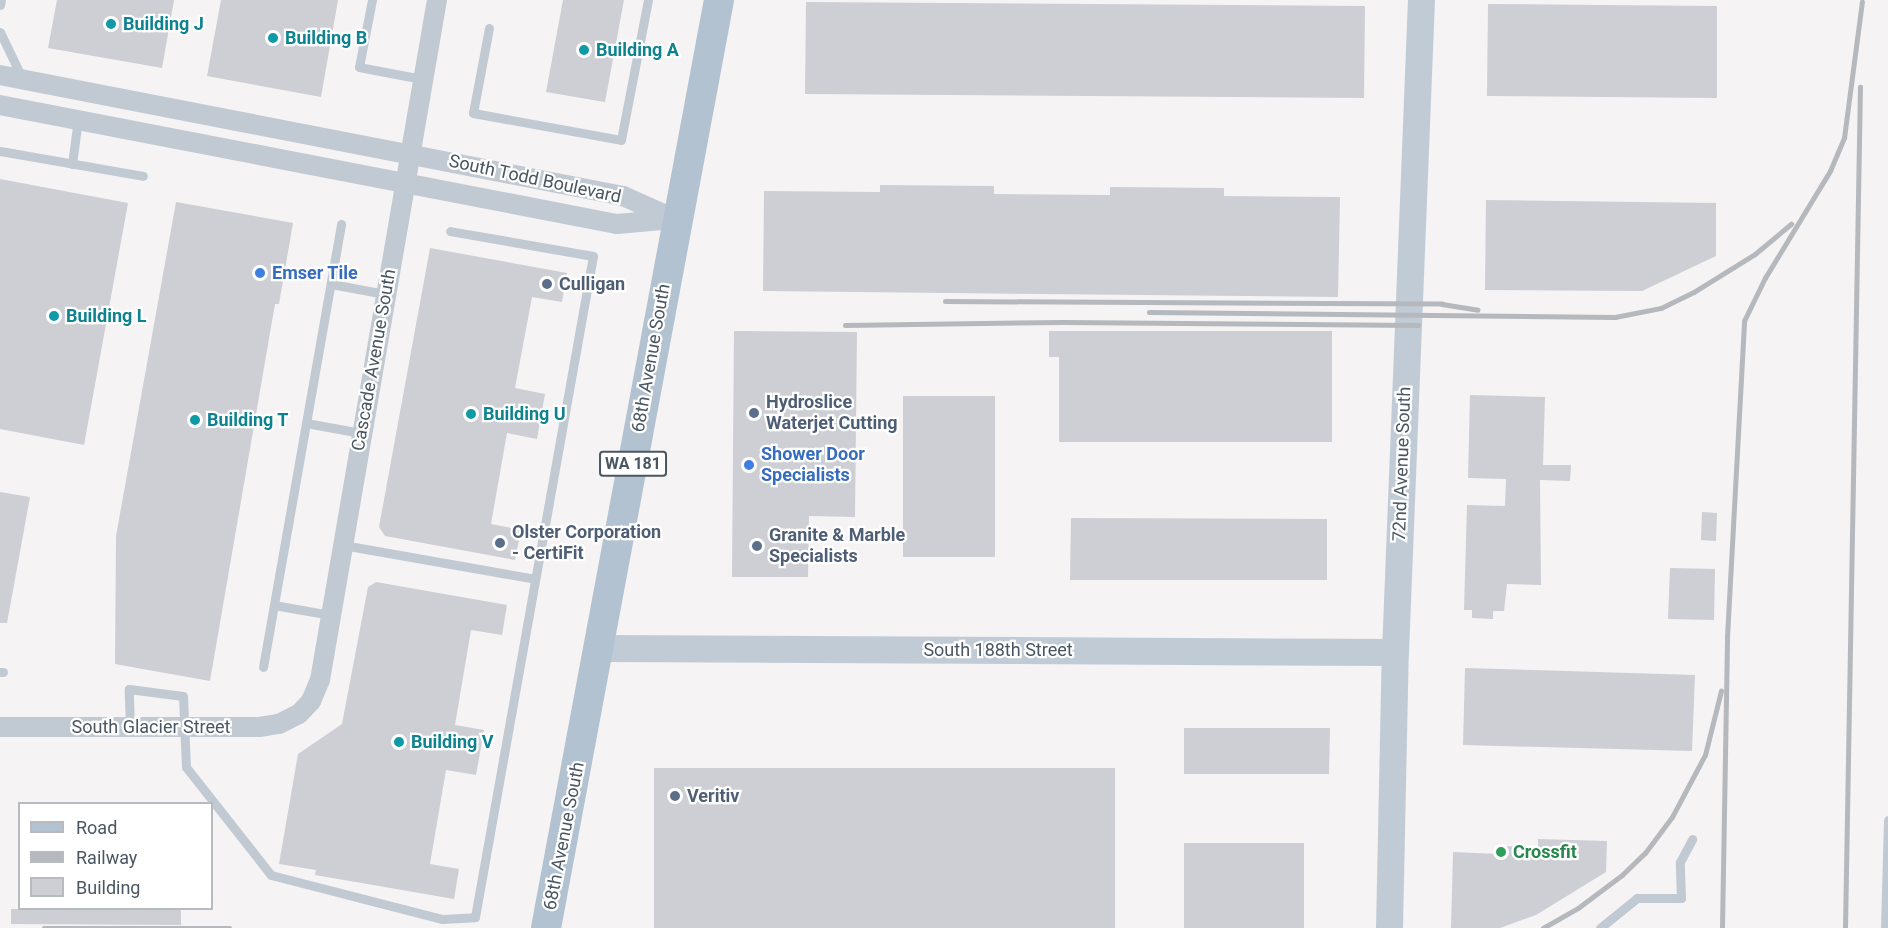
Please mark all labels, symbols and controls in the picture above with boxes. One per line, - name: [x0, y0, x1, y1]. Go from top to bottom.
- place label: Building J: [123, 13, 204, 35]
- marker: Building J: [104, 17, 118, 31]
- place label: Building B: [285, 27, 367, 49]
- marker: Building B: [266, 31, 280, 45]
- place label: Building A: [596, 39, 679, 61]
- marker: Building A: [577, 43, 591, 57]
- street label: South Todd Boulevard: [447, 150, 623, 208]
- place label: Emser Tile: [272, 262, 358, 284]
- marker: Emser Tile: [253, 266, 267, 280]
- street label: Cascade Avenue South: [347, 267, 401, 453]
- place label: Culligan: [559, 273, 625, 295]
- marker: Culligan: [540, 277, 554, 291]
- street label: 68th Avenue South: [627, 282, 675, 434]
- place label: Building L: [66, 305, 147, 327]
- marker: Building L: [47, 309, 61, 323]
- street label: 72nd Avenue South: [1389, 386, 1415, 542]
- place label: Hydroslice Waterjet Cutting: [766, 392, 898, 434]
- place label: Building U: [483, 403, 566, 425]
- marker: Hydroslice Waterjet Cutting: [747, 406, 761, 420]
- marker: Building U: [464, 407, 478, 421]
- place label: Building T: [207, 409, 289, 431]
- marker: Building T: [188, 413, 202, 427]
- place label: Shower Door Specialists: [761, 444, 865, 486]
- road number: WA 181: [598, 451, 668, 477]
- marker: Shower Door Specialists: [742, 458, 756, 472]
- place label: Olster Corporation - CertiFit: [512, 522, 661, 564]
- place label: Granite & Marble Specialists: [769, 525, 905, 568]
- marker: Olster Corporation - CertiFit: [493, 536, 507, 550]
- marker: Granite & Marble Specialists: [750, 539, 764, 553]
- street label: South 188th Street: [923, 639, 1073, 661]
- street label: South Glacier Street: [72, 716, 230, 738]
- place label: Building V: [411, 731, 494, 753]
- marker: Building V: [392, 735, 406, 749]
- street label: 68th Avenue South: [539, 760, 589, 912]
- place label: Veritiv: [687, 785, 739, 807]
- marker: Veritiv: [668, 789, 682, 803]
- legend: [18, 802, 213, 910]
- text: Road: [76, 817, 117, 838]
- place label: Crossfit: [1513, 841, 1577, 863]
- marker: Crossfit: [1494, 845, 1508, 859]
- text: Railway: [76, 847, 137, 868]
- text: Building: [76, 877, 140, 898]

